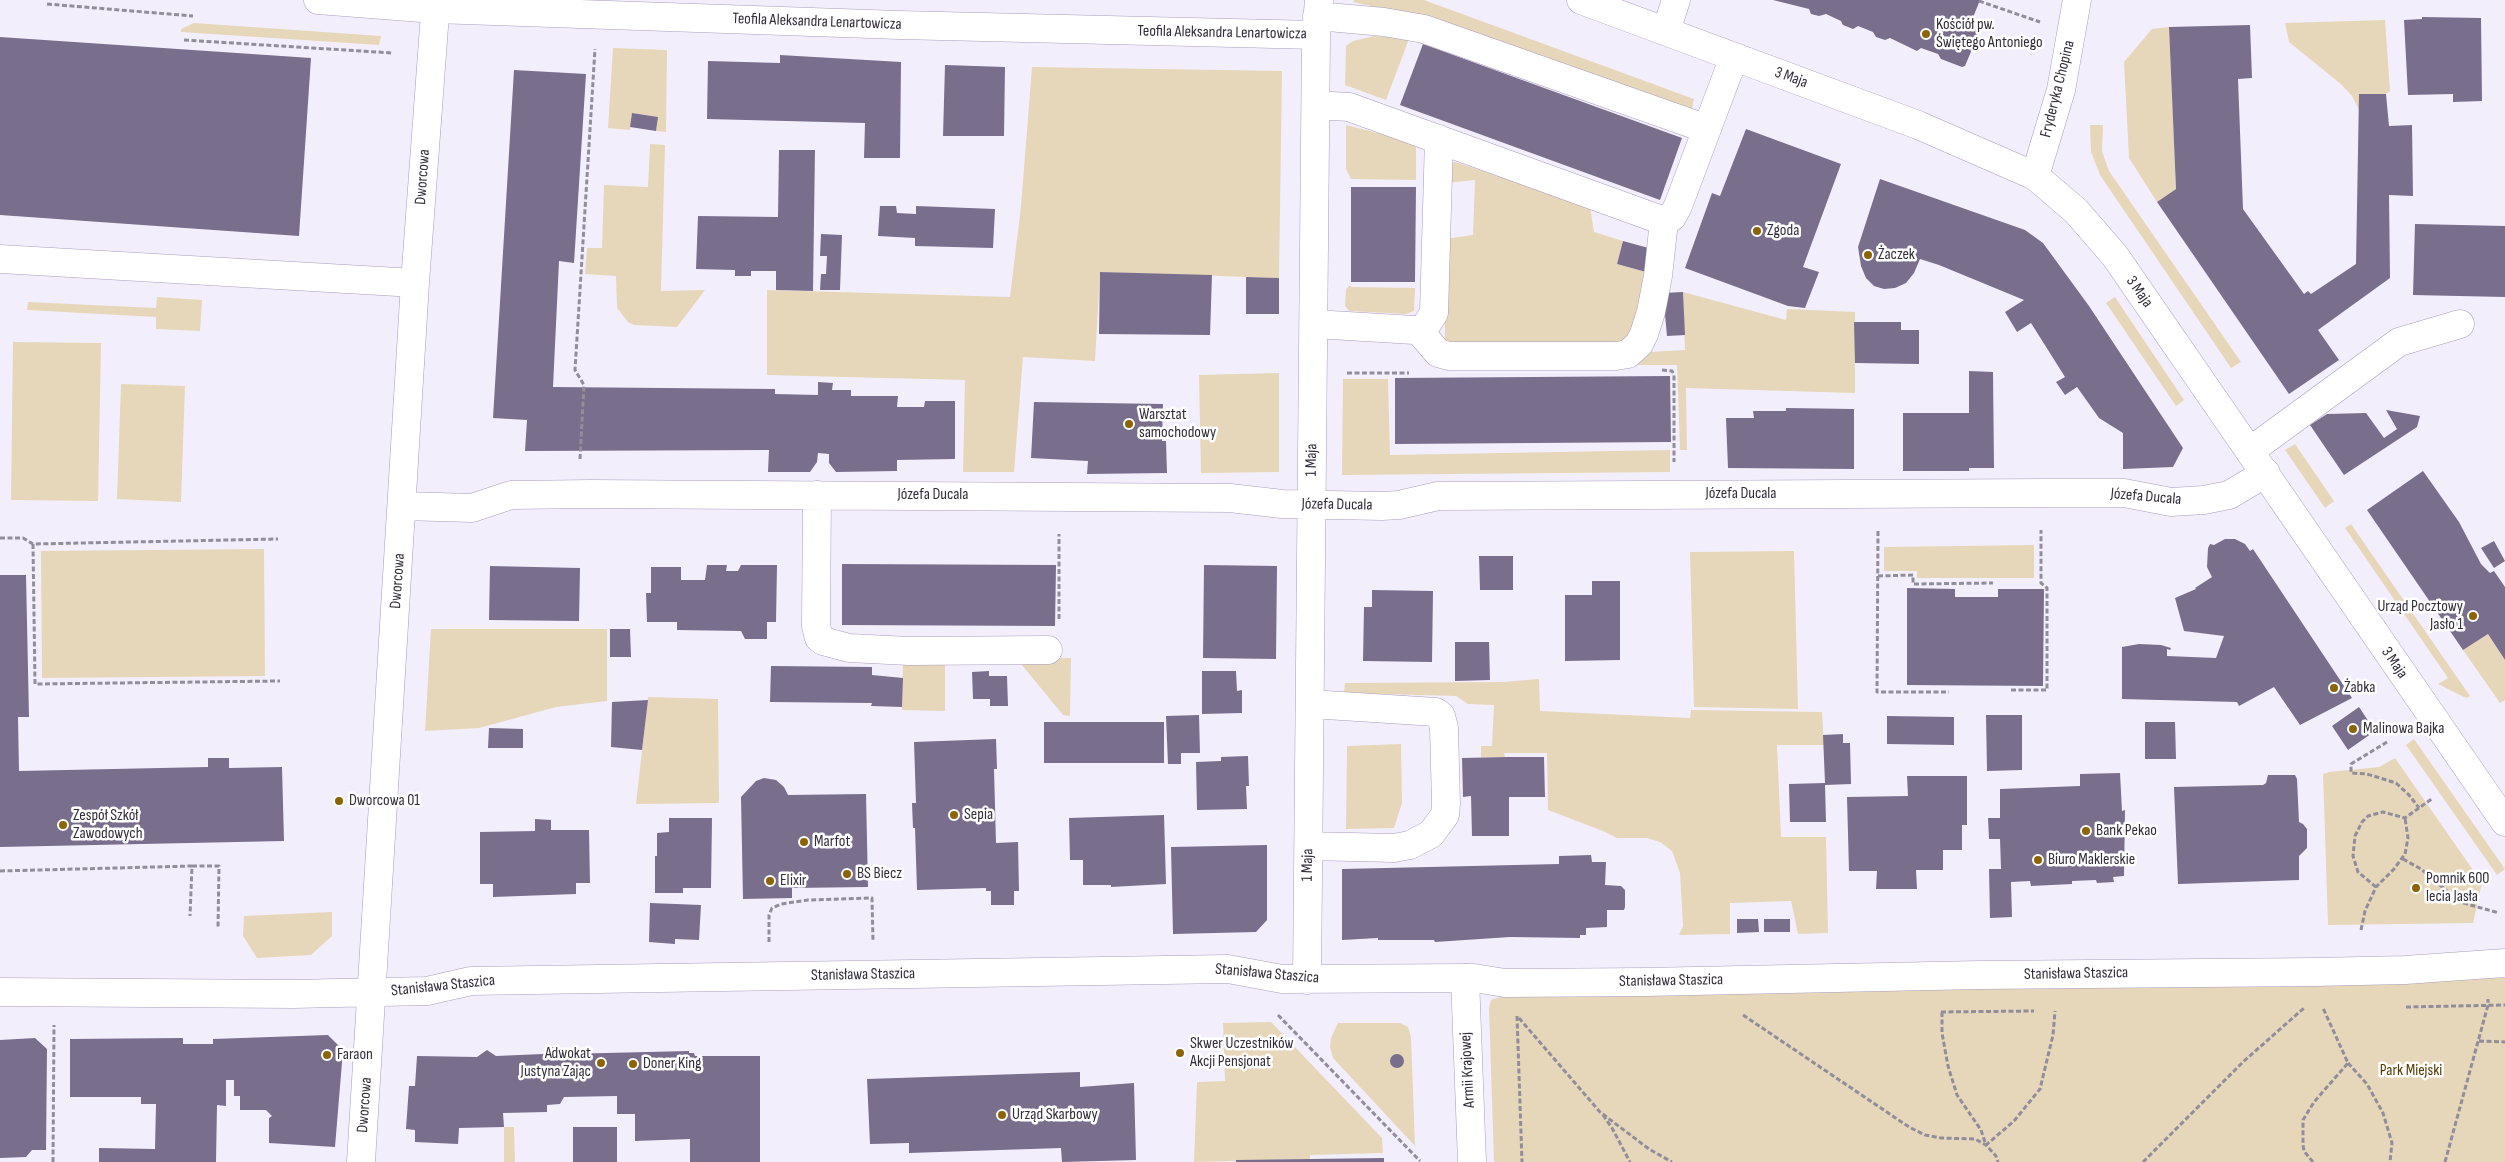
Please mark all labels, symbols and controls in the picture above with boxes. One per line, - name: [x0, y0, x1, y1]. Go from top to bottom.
- street label: Teofila Aleksandra Lenartowicza: [732, 9, 902, 35]
- place label: Kościół pw. Świętego Antoniego: [1936, 15, 2043, 53]
- street label: Teofila Aleksandra Lenartowicza: [1137, 22, 1307, 44]
- marker: Kościół pw. Świętego Antoniego: [1920, 28, 1932, 40]
- street label: Fryderyka Chopina: [2037, 38, 2079, 140]
- street label: 3 Maja: [1772, 63, 1810, 93]
- street label: Dworcowa: [411, 149, 435, 205]
- place label: Zgoda: [1767, 221, 1799, 241]
- marker: Zgoda: [1751, 225, 1763, 237]
- place label: Żaczek: [1878, 245, 1915, 265]
- marker: Żaczek: [1862, 249, 1874, 261]
- street label: 3 Maja: [2121, 273, 2157, 311]
- place label: Warsztat samochodowy: [1139, 405, 1216, 443]
- marker: Warsztat samochodowy: [1123, 418, 1135, 430]
- street label: 1 Maja: [1302, 443, 1322, 477]
- street label: Józefa Ducala: [1706, 484, 1776, 504]
- street label: Józefa Ducala: [2110, 484, 2182, 510]
- street label: Józefa Ducala: [898, 485, 968, 505]
- street label: Józefa Ducala: [1301, 495, 1373, 515]
- street label: Dworcowa: [386, 553, 410, 609]
- place label: Urząd Pocztowy Jasło 1: [2377, 597, 2463, 635]
- marker: Urząd Pocztowy Jasło 1: [2467, 610, 2479, 622]
- street label: 3 Maja: [2377, 644, 2411, 682]
- place label: Żabka: [2344, 678, 2376, 698]
- marker: Żabka: [2328, 682, 2340, 694]
- place label: Malinowa Bajka: [2363, 719, 2444, 739]
- marker: Malinowa Bajka: [2347, 723, 2359, 735]
- place label: Dworcowa 01: [349, 791, 420, 811]
- marker: Dworcowa 01: [333, 795, 345, 807]
- place label: Sepia: [964, 805, 993, 825]
- place label: Zespół Szkół Zawodowych: [73, 806, 143, 844]
- marker: Sepia: [948, 809, 960, 821]
- marker: Zespół Szkół Zawodowych: [57, 819, 69, 831]
- place label: Bank Pekao: [2096, 821, 2157, 841]
- marker: Bank Pekao: [2080, 825, 2092, 837]
- place label: Marfot: [814, 832, 850, 852]
- marker: Marfot: [798, 836, 810, 848]
- street label: 1 Maja: [1298, 848, 1318, 882]
- place label: Biuro Maklerskie: [2048, 850, 2135, 870]
- marker: Biuro Maklerskie: [2032, 854, 2044, 866]
- place label: BS Biecz: [857, 864, 902, 884]
- marker: BS Biecz: [841, 868, 853, 880]
- place label: Pomnik 600 lecia Jasła: [2426, 869, 2489, 907]
- place label: Elixir: [780, 871, 806, 891]
- marker: Elixir: [764, 875, 776, 887]
- marker: Pomnik 600 lecia Jasła: [2410, 882, 2422, 894]
- street label: Stanisława Staszica: [1214, 960, 1320, 988]
- street label: Stanisława Staszica: [2024, 963, 2128, 985]
- street label: Stanisława Staszica: [811, 964, 915, 986]
- street label: Stanisława Staszica: [1619, 970, 1723, 992]
- street label: Stanisława Staszica: [390, 971, 496, 1001]
- street label: Armii Krajowej: [1456, 1032, 1480, 1108]
- place label: Skwer Uczestników Akcji Pensjonat: [1190, 1034, 1293, 1072]
- place label: Adwokat Justyna Zając: [521, 1044, 591, 1082]
- place label: Faraon: [337, 1045, 373, 1065]
- marker: Skwer Uczestników Akcji Pensjonat: [1174, 1047, 1186, 1059]
- marker: Faraon: [321, 1049, 333, 1061]
- place label: Doner King: [643, 1054, 701, 1074]
- marker: Adwokat Justyna Zając: [595, 1057, 607, 1069]
- marker: Doner King: [627, 1058, 639, 1070]
- park label: Park Miejski: [2380, 1061, 2442, 1081]
- street label: Dworcowa: [353, 1077, 377, 1133]
- place label: Urząd Skarbowy: [1012, 1105, 1098, 1125]
- marker: Urząd Skarbowy: [996, 1109, 1008, 1121]

